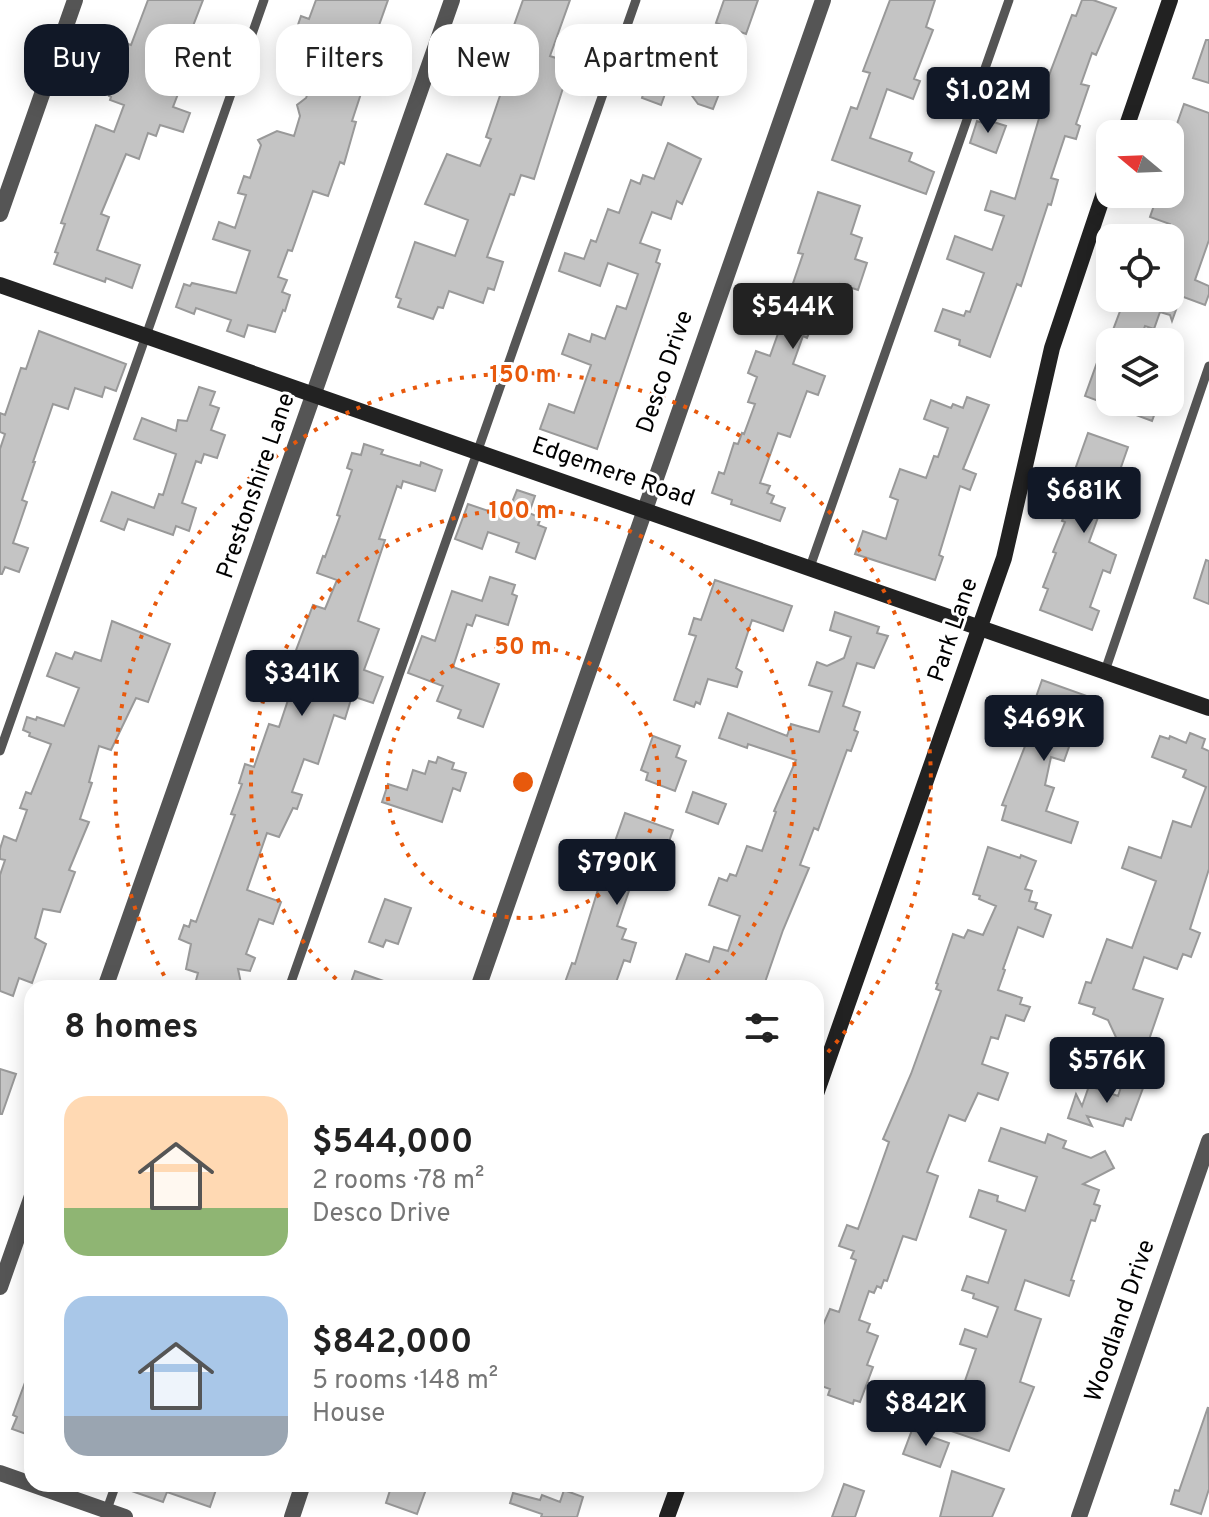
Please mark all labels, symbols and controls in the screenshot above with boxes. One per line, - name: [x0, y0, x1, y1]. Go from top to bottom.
- chip: Buy: [24, 24, 129, 96]
- chip: Rent: [145, 24, 260, 96]
- chip: Filters: [276, 24, 412, 96]
- chip: New: [428, 24, 539, 96]
- chip: Apartment: [555, 24, 747, 96]
- pin: $1.02M: [923, 67, 1053, 135]
- text: $1.02M: [945, 76, 1031, 109]
- north arrow: [1096, 120, 1184, 208]
- map controls: [1096, 120, 1184, 416]
- button: locate: [1096, 224, 1184, 312]
- pin: $544K: [737, 283, 849, 351]
- text: $544K: [751, 292, 835, 325]
- street label: Desco Drive: [631, 307, 701, 437]
- button: layers: [1096, 328, 1184, 416]
- text: 150 m: [489, 361, 557, 391]
- street label: Prestonshire Lane: [211, 389, 303, 583]
- street label: Edgemere Road: [528, 431, 698, 515]
- pin: $681K: [1028, 467, 1140, 535]
- text: $681K: [1046, 476, 1122, 509]
- text: 100 m: [489, 497, 557, 527]
- street label: Park Lane: [922, 574, 986, 686]
- text: 50 m: [494, 633, 552, 663]
- pin: $341K: [246, 650, 358, 718]
- text: $341K: [264, 659, 340, 692]
- pin: $469K: [988, 695, 1100, 763]
- text: $469K: [1003, 704, 1085, 737]
- centre of rings: [509, 768, 537, 796]
- pin: $790K: [561, 839, 673, 907]
- text: $790K: [576, 848, 658, 881]
- icon: filters: [740, 1006, 784, 1050]
- text: 8 homes: [64, 1007, 198, 1050]
- pin: $576K: [1051, 1037, 1163, 1105]
- text: $576K: [1068, 1046, 1146, 1079]
- text: $544,000: [312, 1122, 473, 1165]
- icon: home: [128, 1128, 224, 1224]
- text: 2 rooms · 78 m²: [312, 1165, 484, 1198]
- text: Desco Drive: [312, 1198, 451, 1231]
- street label: Woodland Drive: [1079, 1236, 1163, 1406]
- text: $842,000: [312, 1322, 472, 1365]
- icon: home: [128, 1328, 224, 1424]
- text: 5 rooms · 148 m²: [312, 1365, 498, 1398]
- pin: $842K: [870, 1380, 982, 1448]
- text: $842K: [884, 1389, 968, 1422]
- text: House: [312, 1398, 385, 1431]

